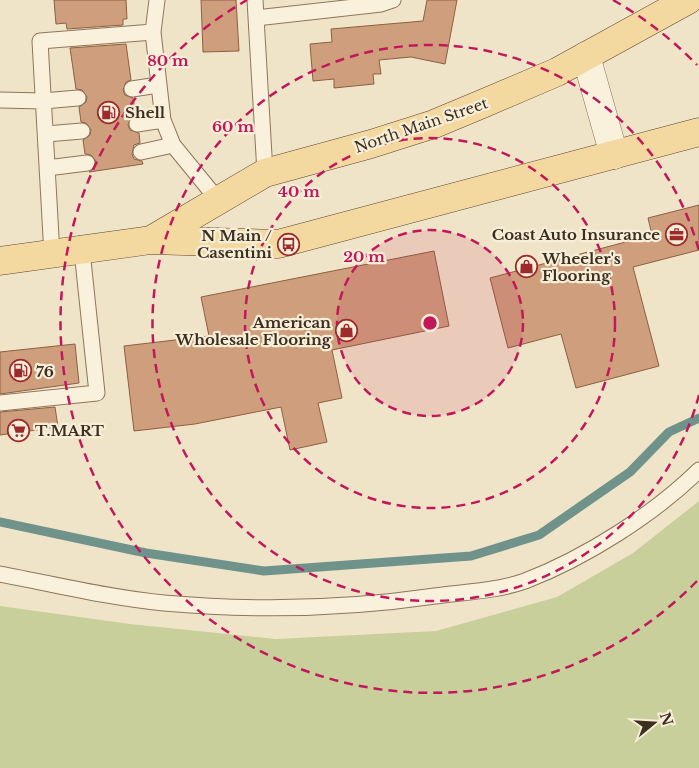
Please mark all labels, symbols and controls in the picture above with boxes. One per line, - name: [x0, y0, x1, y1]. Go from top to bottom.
- text: 80 m: [147, 51, 189, 70]
- street label: North Main Street: [352, 93, 491, 157]
- fuel station icon: Shell: [97, 100, 121, 124]
- place label: Shell: [125, 103, 166, 122]
- text: 60 m: [212, 117, 254, 136]
- text: 40 m: [278, 182, 320, 201]
- office icon: Coast Auto Insurance: [664, 222, 688, 246]
- place label: Coast Auto Insurance: [492, 225, 660, 244]
- place label: N Main / Casentini: [197, 226, 273, 262]
- bus stop icon: N Main / Casentini: [276, 232, 300, 256]
- text: 20 m: [343, 247, 385, 266]
- place label: Wheeler's Flooring: [541, 249, 621, 285]
- shop icon: Wheeler's Flooring: [514, 255, 538, 279]
- place label: American Wholesale Flooring: [174, 313, 332, 349]
- centre of rings: [421, 314, 439, 332]
- shop icon: American Wholesale Flooring: [335, 319, 359, 343]
- fuel station icon: 76: [8, 359, 32, 383]
- place label: 76: [36, 362, 54, 381]
- supermarket icon: T.MART: [7, 418, 31, 442]
- place label: T.MART: [35, 421, 105, 440]
- north arrow: [629, 698, 679, 748]
- text: N: [656, 710, 677, 728]

